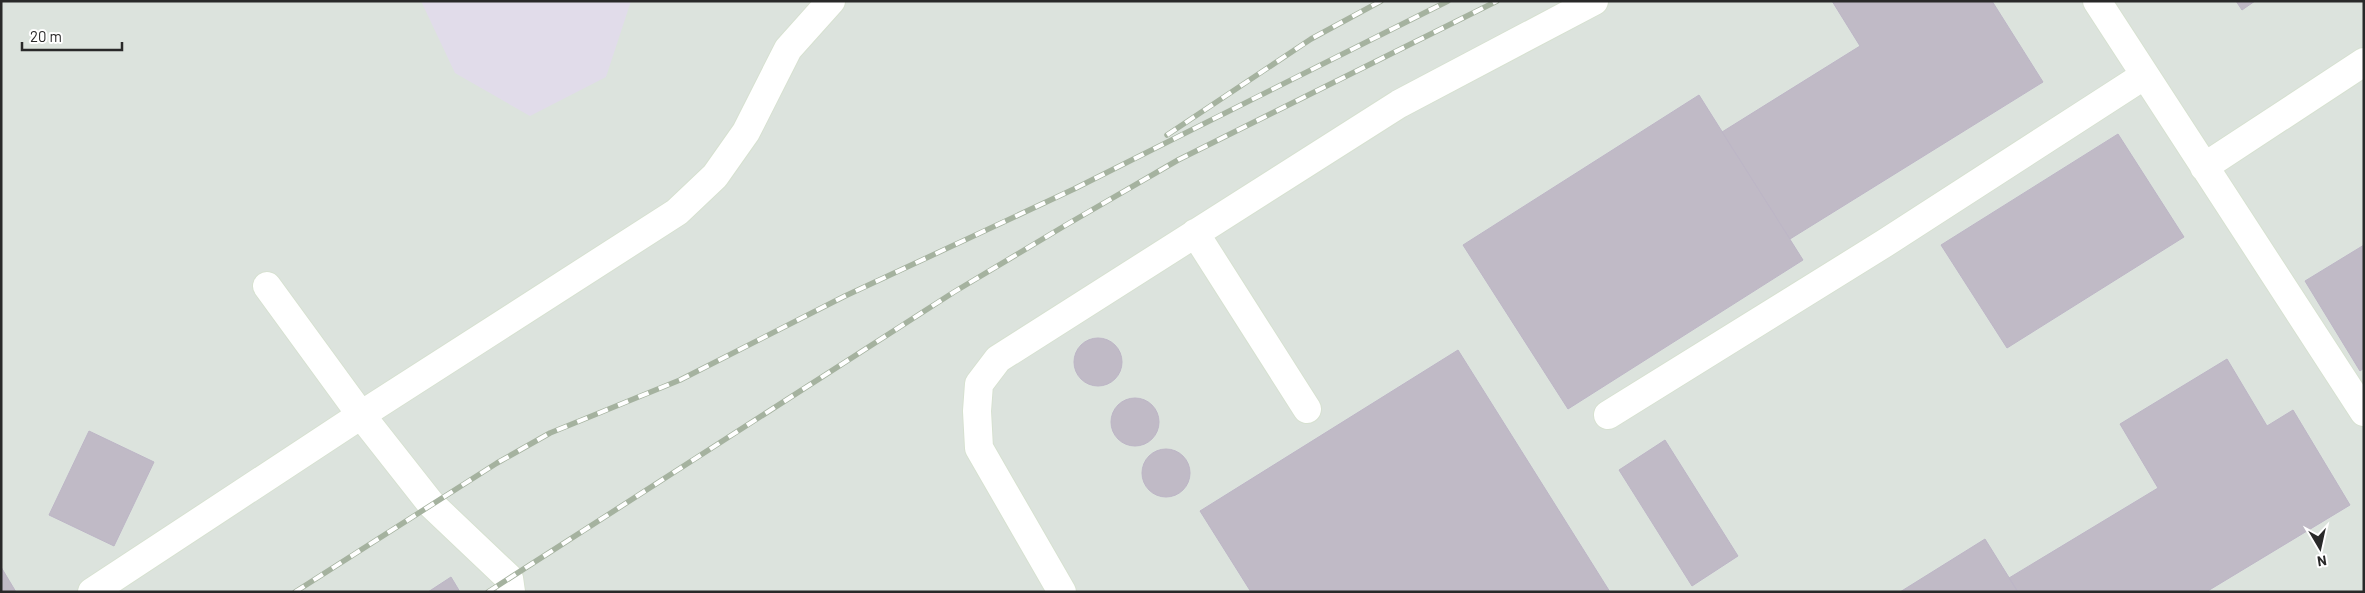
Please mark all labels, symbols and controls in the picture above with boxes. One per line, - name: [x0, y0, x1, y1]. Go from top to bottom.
- scale bar: [22, 20, 122, 52]
- text: 20 m: [30, 27, 62, 45]
- north arrow: [2295, 523, 2345, 573]
- text: N: [2316, 552, 2328, 570]

